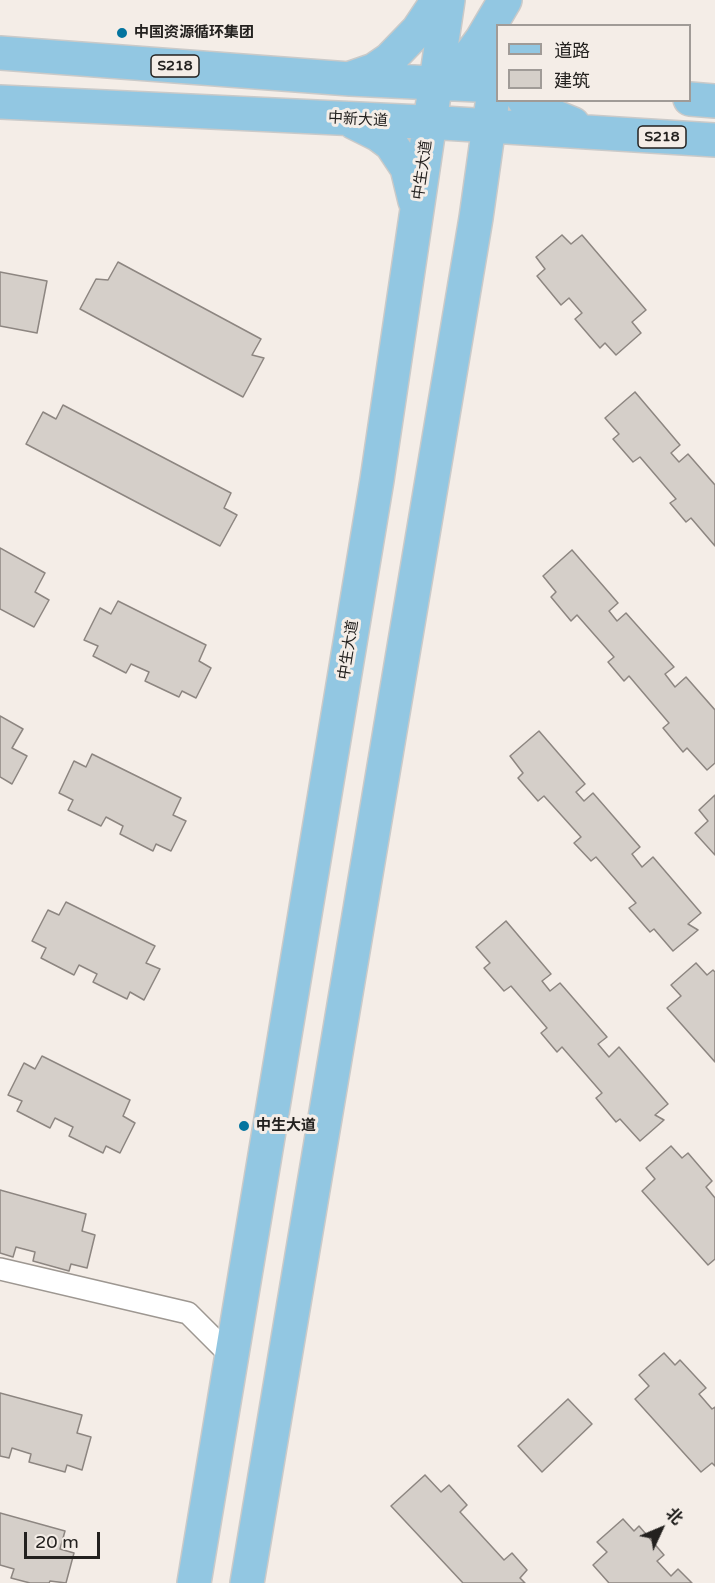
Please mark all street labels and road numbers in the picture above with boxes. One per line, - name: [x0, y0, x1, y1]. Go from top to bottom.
- road number: S218: [151, 55, 199, 77]
- street label: 中新大道: [328, 109, 388, 131]
- road number: S218: [638, 126, 686, 148]
- street label: 中生大道: [410, 139, 436, 201]
- street label: 中生大道: [335, 619, 363, 681]

